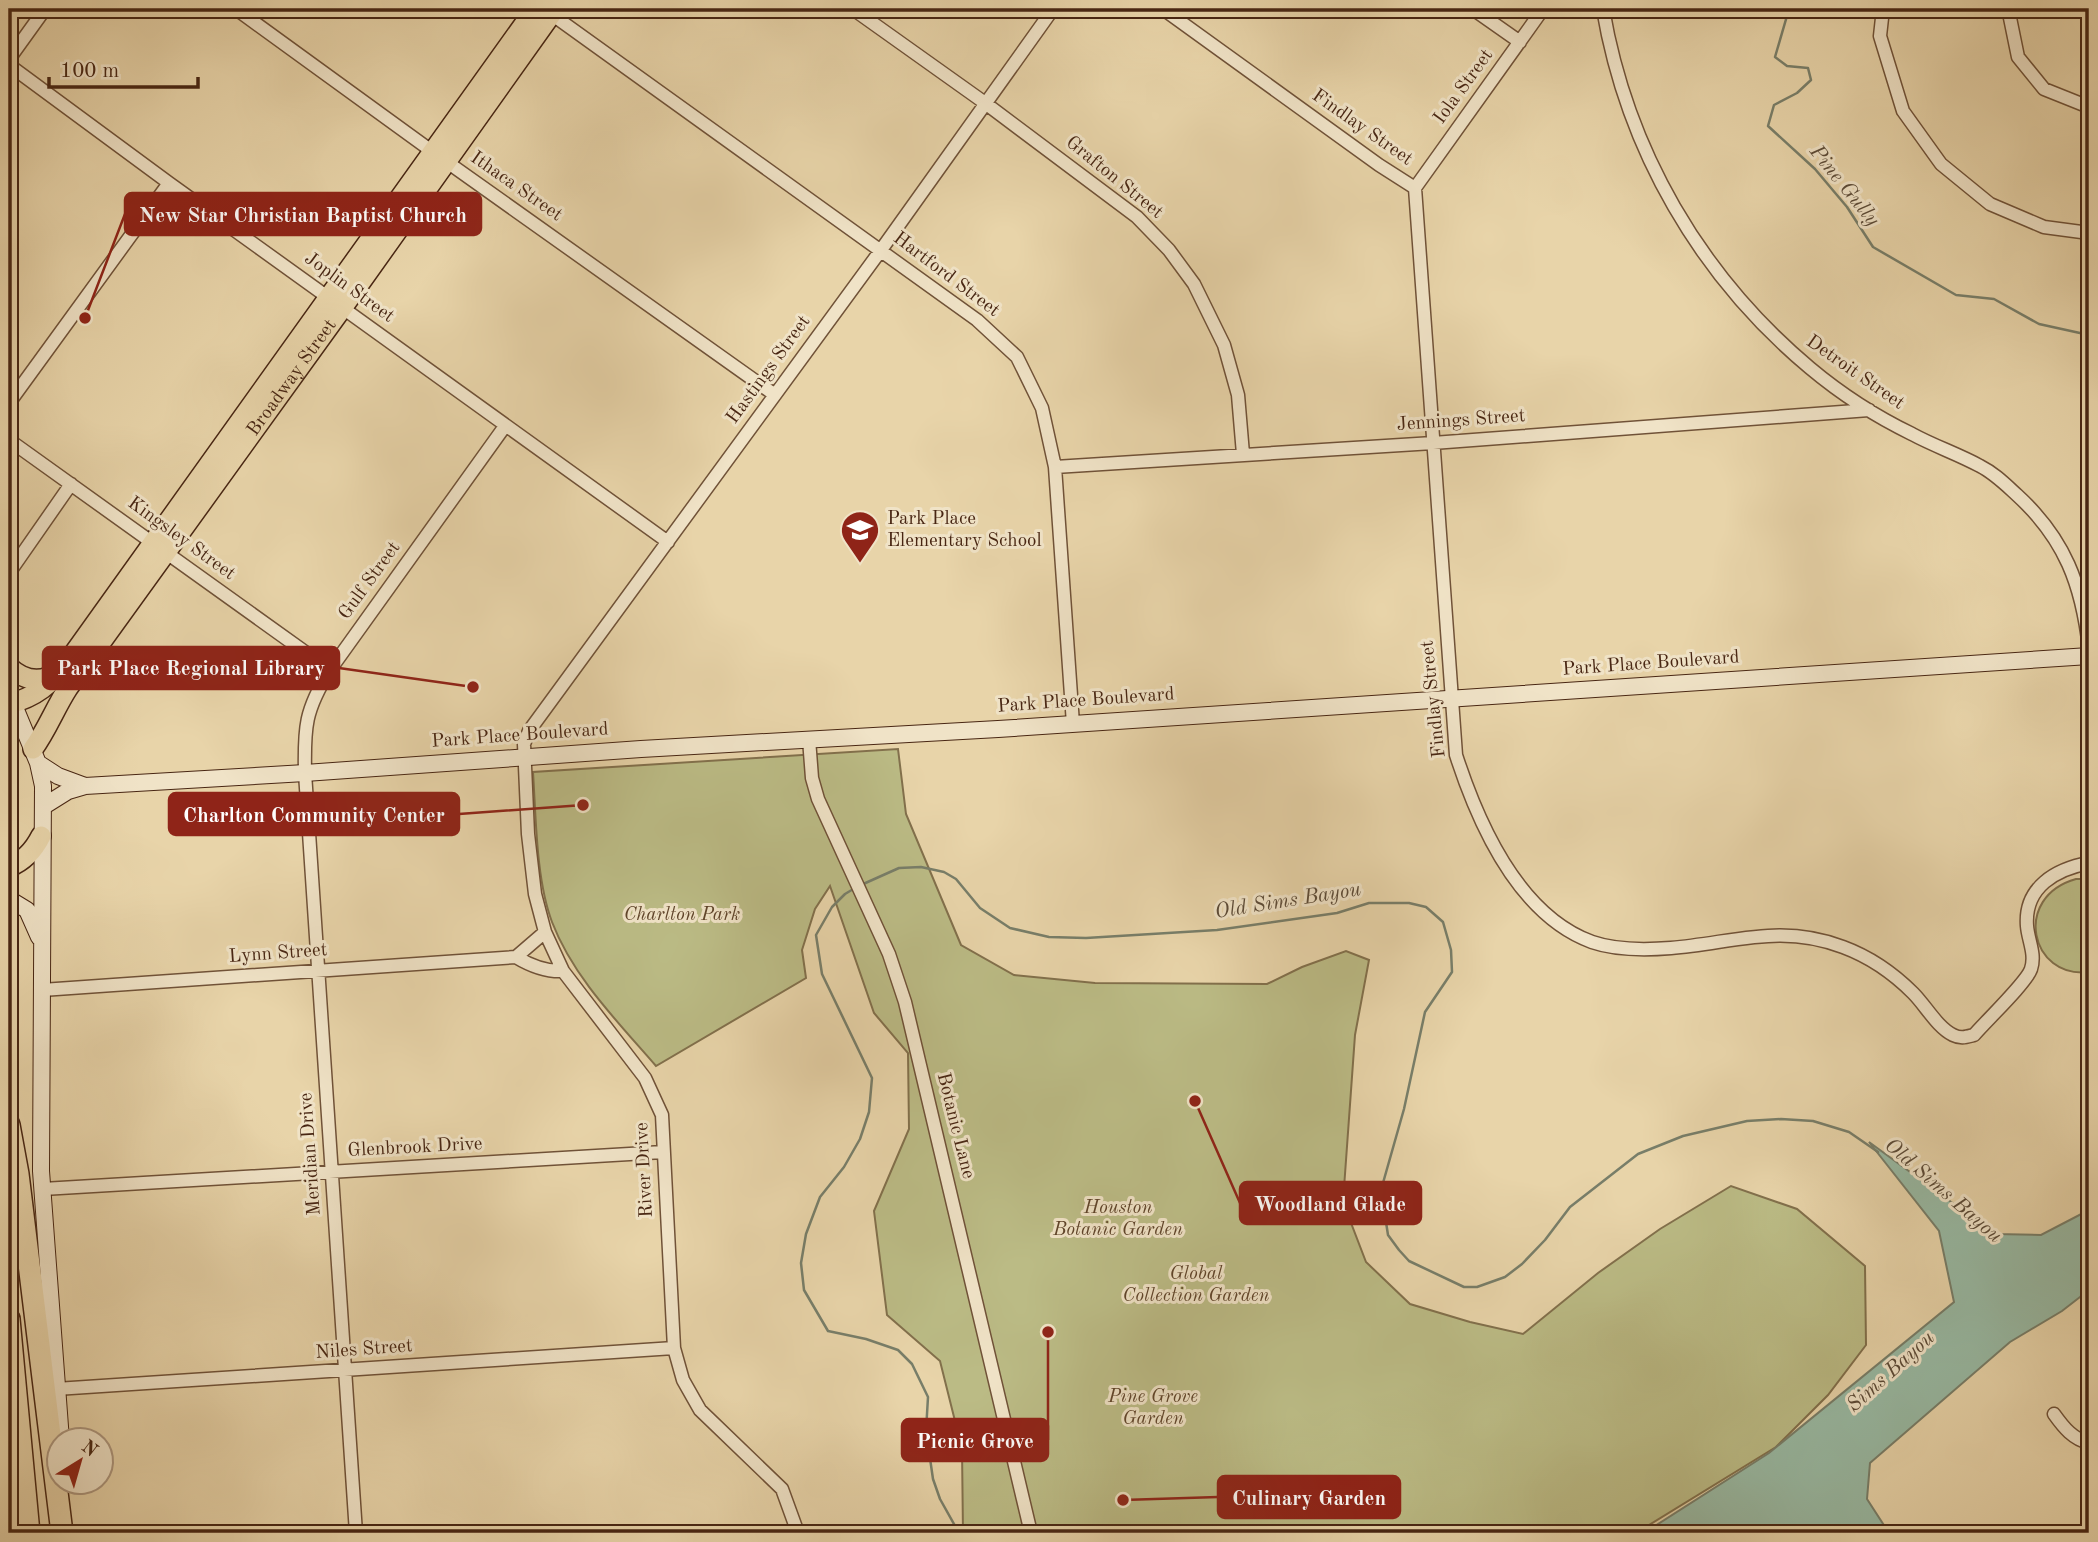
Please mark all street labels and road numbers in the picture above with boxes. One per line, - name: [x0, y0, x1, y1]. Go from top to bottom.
- street label: Iola Street: [1431, 46, 1497, 128]
- street label: Findlay Street: [1308, 86, 1416, 170]
- street label: Grafton Street: [1062, 133, 1166, 223]
- street label: Ithaca Street: [467, 148, 565, 226]
- street label: Hartford Street: [889, 229, 1003, 321]
- street label: Joplin Street: [301, 249, 397, 327]
- street label: Hastings Street: [723, 312, 815, 428]
- street label: Broadway Street: [244, 316, 340, 440]
- street label: Detroit Street: [1803, 332, 1907, 414]
- street label: Jennings Street: [1396, 407, 1526, 435]
- street label: Kingsley Street: [124, 494, 238, 584]
- street label: Gulf Street: [336, 539, 404, 623]
- street label: Findlay Street: [1418, 639, 1450, 759]
- street label: Park Place Boulevard: [1562, 648, 1740, 680]
- street label: Park Place Boulevard: [997, 685, 1175, 717]
- street label: Park Place Boulevard: [431, 720, 609, 752]
- street label: Lynn Street: [228, 941, 328, 967]
- street label: Botanic Lane: [933, 1071, 977, 1181]
- street label: Meridian Drive: [297, 1092, 325, 1216]
- street label: River Drive: [633, 1122, 657, 1218]
- street label: Glenbrook Drive: [347, 1135, 483, 1161]
- street label: Niles Street: [315, 1337, 413, 1363]

